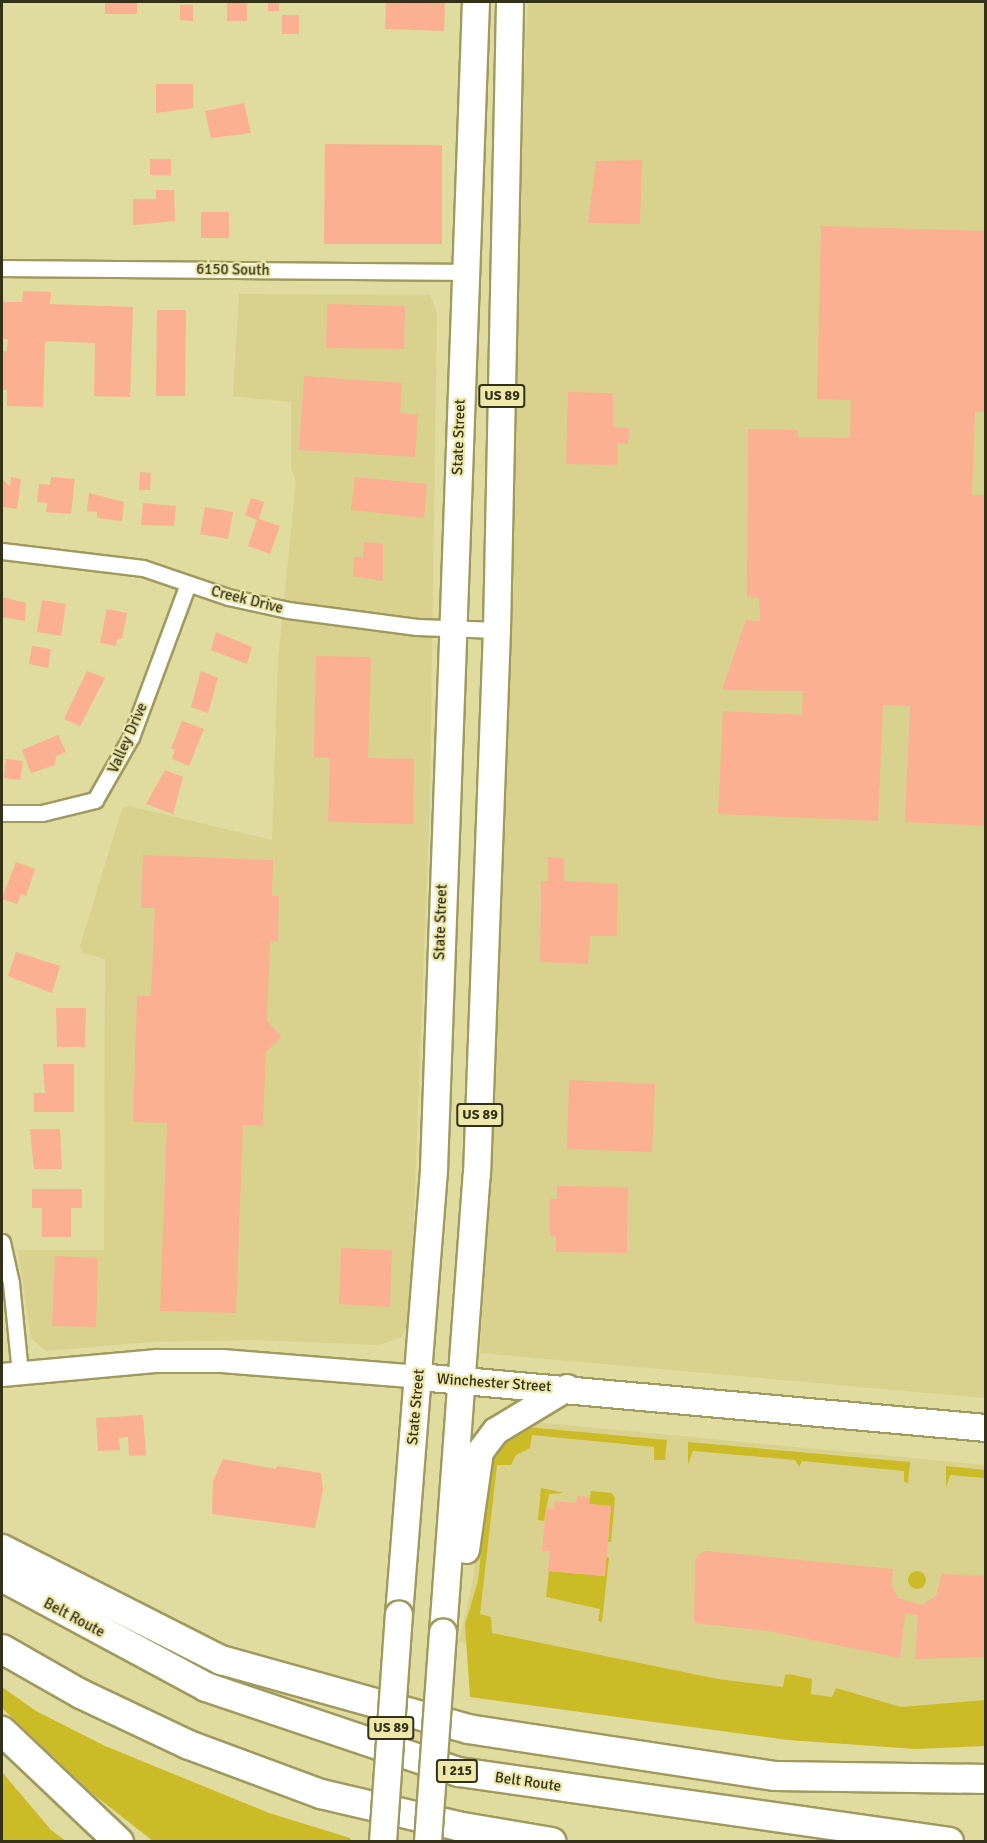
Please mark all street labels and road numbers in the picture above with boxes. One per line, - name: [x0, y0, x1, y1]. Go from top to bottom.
- street label: 6150 South: [196, 260, 270, 280]
- road number: US 89: [478, 385, 526, 407]
- street label: State Street: [449, 399, 469, 475]
- street label: Creek Drive: [209, 582, 285, 618]
- street label: Valley Drive: [104, 700, 152, 776]
- street label: State Street: [431, 884, 451, 960]
- road number: US 89: [456, 1104, 504, 1126]
- street label: State Street: [404, 1368, 428, 1446]
- street label: Winchester Street: [436, 1370, 552, 1396]
- street label: Belt Route: [40, 1594, 108, 1642]
- road number: US 89: [367, 1717, 415, 1739]
- road number: I 215: [434, 1760, 480, 1782]
- street label: Belt Route: [494, 1768, 562, 1796]

